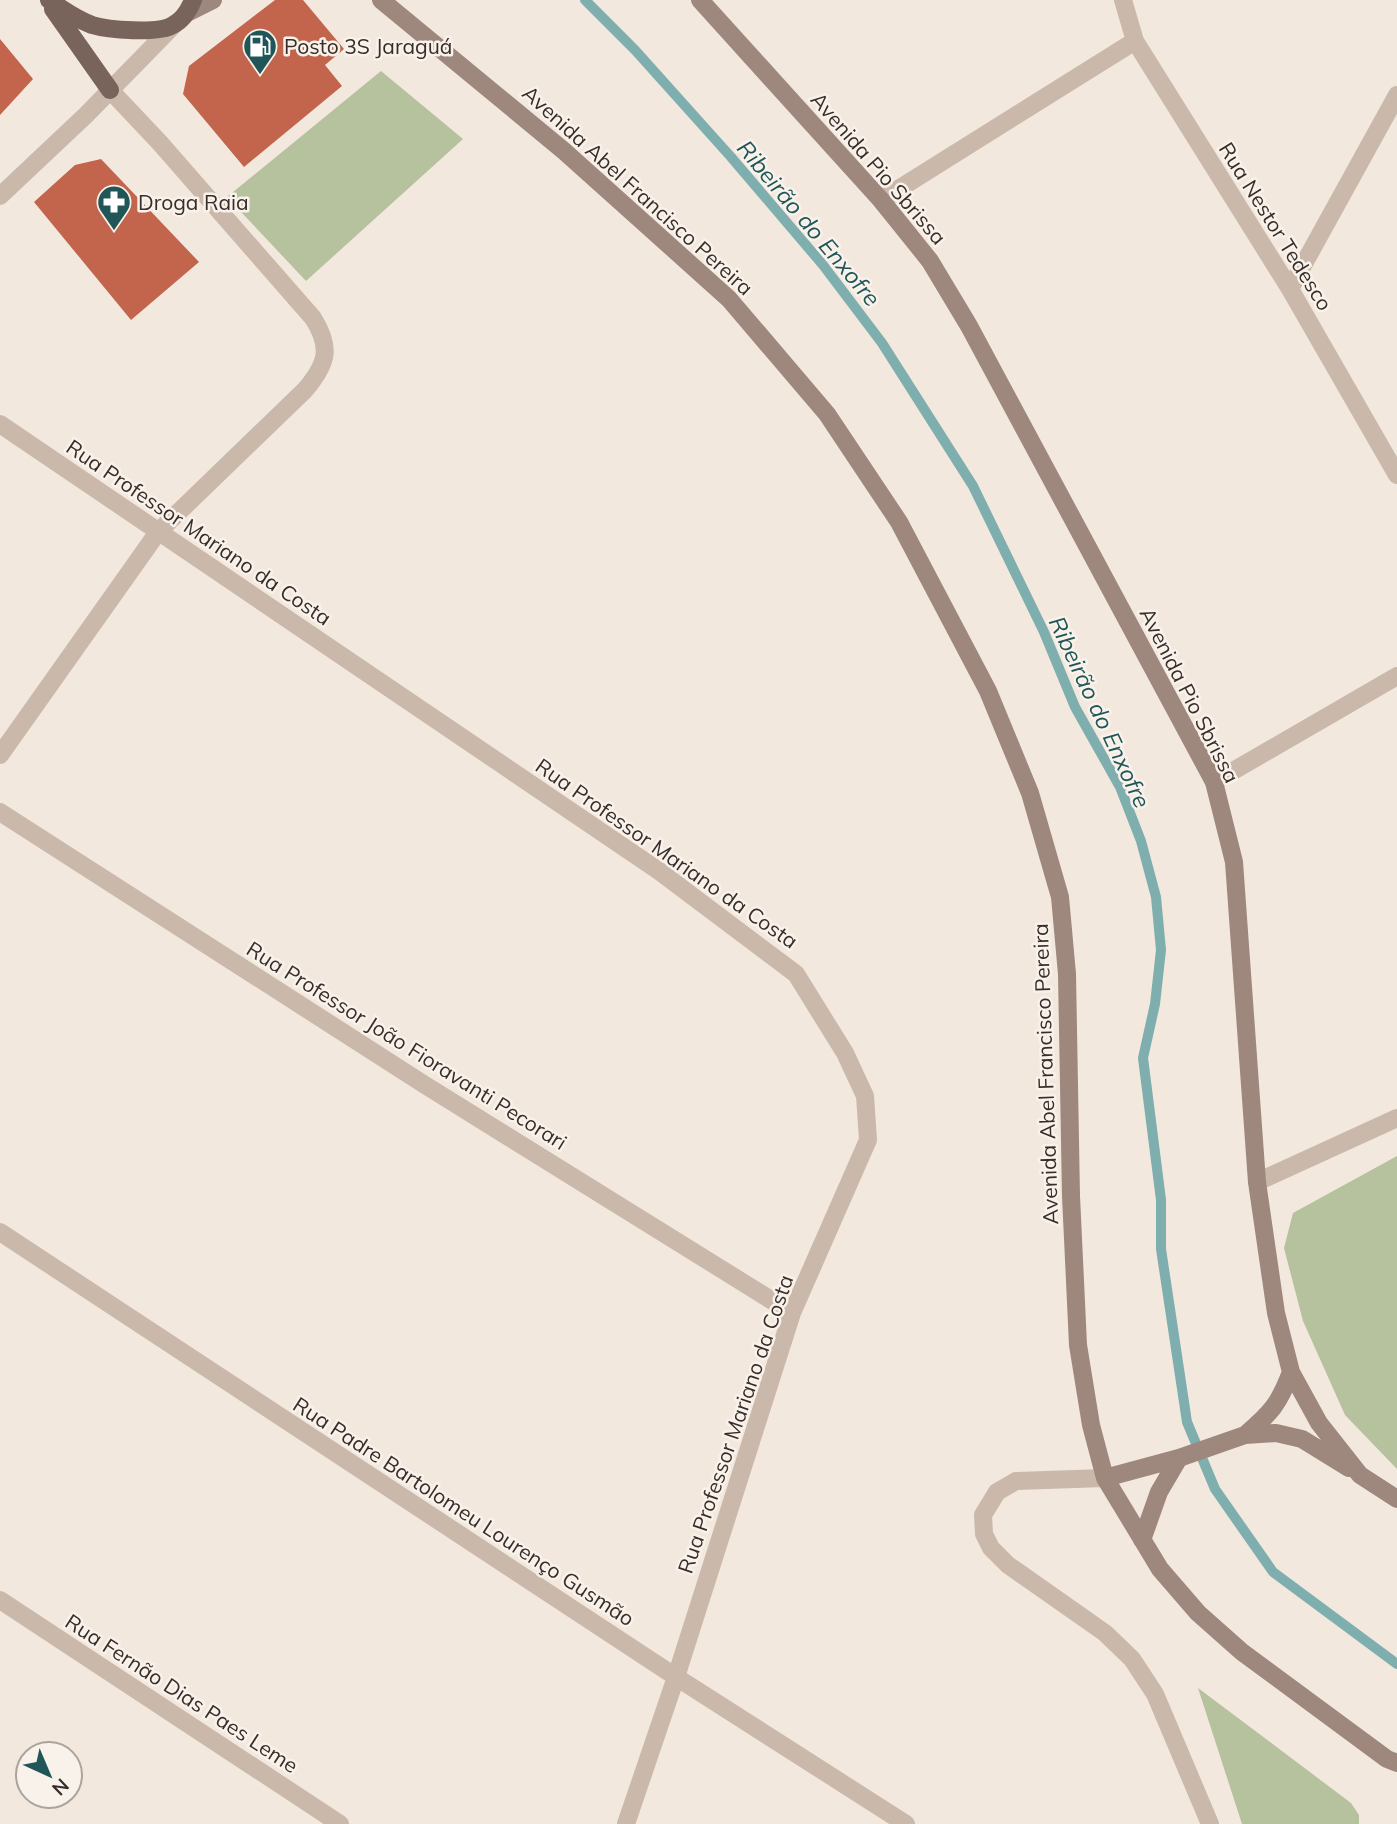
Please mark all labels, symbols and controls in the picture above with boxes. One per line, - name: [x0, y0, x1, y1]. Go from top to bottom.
- fuel station icon: Posto 3S Jaraguá: [241, 27, 279, 76]
- place label: Posto 3S Jaraguá: [284, 33, 452, 59]
- street label: Avenida Abel Francisco Pereira: [517, 80, 759, 300]
- street label: Avenida Pio Sbrissa: [806, 87, 952, 249]
- water label: Ribeirão do Enxofre: [731, 134, 887, 312]
- street label: Rua Nestor Tedesco: [1214, 137, 1338, 315]
- pharmacy icon: Droga Raia: [95, 183, 133, 232]
- place label: Droga Raia: [138, 189, 249, 215]
- street label: Rua Professor Mariano da Costa: [62, 433, 336, 631]
- street label: Avenida Pio Sbrissa: [1135, 603, 1245, 787]
- water label: Ribeirão do Enxofre: [1043, 612, 1157, 812]
- street label: Rua Professor Mariano da Costa: [531, 752, 803, 954]
- street label: Avenida Abel Francisco Pereira: [1027, 923, 1063, 1225]
- street label: Rua Professor João Fioravanti Pecorari: [242, 935, 572, 1155]
- street label: Rua Professor Mariano da Costa: [672, 1271, 798, 1577]
- street label: Rua Padre Bartolomeu Lourenço Gusmão: [289, 1391, 639, 1631]
- street label: Rua Fernão Dias Paes Leme: [61, 1608, 303, 1778]
- north arrow: [14, 1740, 84, 1810]
- text: N: [47, 1774, 74, 1801]

